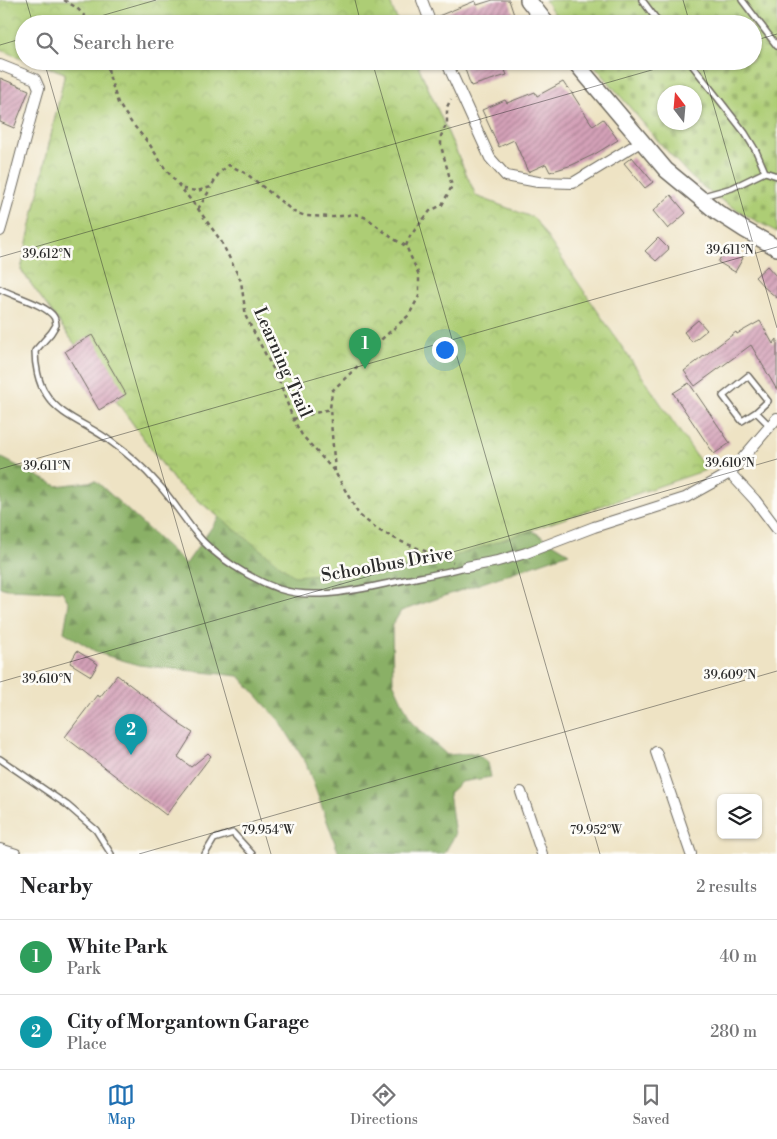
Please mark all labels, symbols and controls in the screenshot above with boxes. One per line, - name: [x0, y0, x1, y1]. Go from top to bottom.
- search box: [15, 15, 762, 70]
- icon: search: [33, 29, 61, 57]
- text: Search here: [73, 31, 174, 55]
- north arrow: [657, 85, 702, 130]
- text: 39.611°N: [706, 243, 754, 258]
- text: 39.612°N: [22, 247, 72, 262]
- street label: Learning Trail: [248, 303, 317, 422]
- pin: 1: [349, 328, 381, 369]
- your location: [432, 337, 458, 363]
- text: 39.610°N: [705, 456, 755, 471]
- text: 39.611°N: [23, 459, 71, 474]
- street label: Schoolbus Drive: [319, 542, 455, 587]
- text: 39.609°N: [704, 668, 756, 683]
- text: 39.610°N: [22, 672, 72, 687]
- pin: 2: [115, 714, 147, 755]
- map controls: [717, 794, 762, 839]
- button: layers: [717, 794, 762, 839]
- text: 79.954°W: [242, 823, 295, 838]
- text: 79.952°W: [570, 823, 623, 838]
- text: Nearby: [20, 874, 93, 900]
- text: 2 results: [696, 877, 757, 897]
- text: White Park: [67, 935, 168, 959]
- text: 1: [32, 947, 40, 967]
- text: 40 m: [720, 947, 757, 967]
- text: Park: [67, 959, 100, 979]
- text: City of Morgantown Garage: [67, 1010, 309, 1034]
- text: 2: [31, 1022, 41, 1042]
- text: 280 m: [710, 1022, 757, 1042]
- text: Place: [67, 1034, 107, 1054]
- tab: Map: [107, 1081, 135, 1129]
- tab: Directions: [350, 1081, 418, 1129]
- tab: Saved: [633, 1081, 670, 1129]

